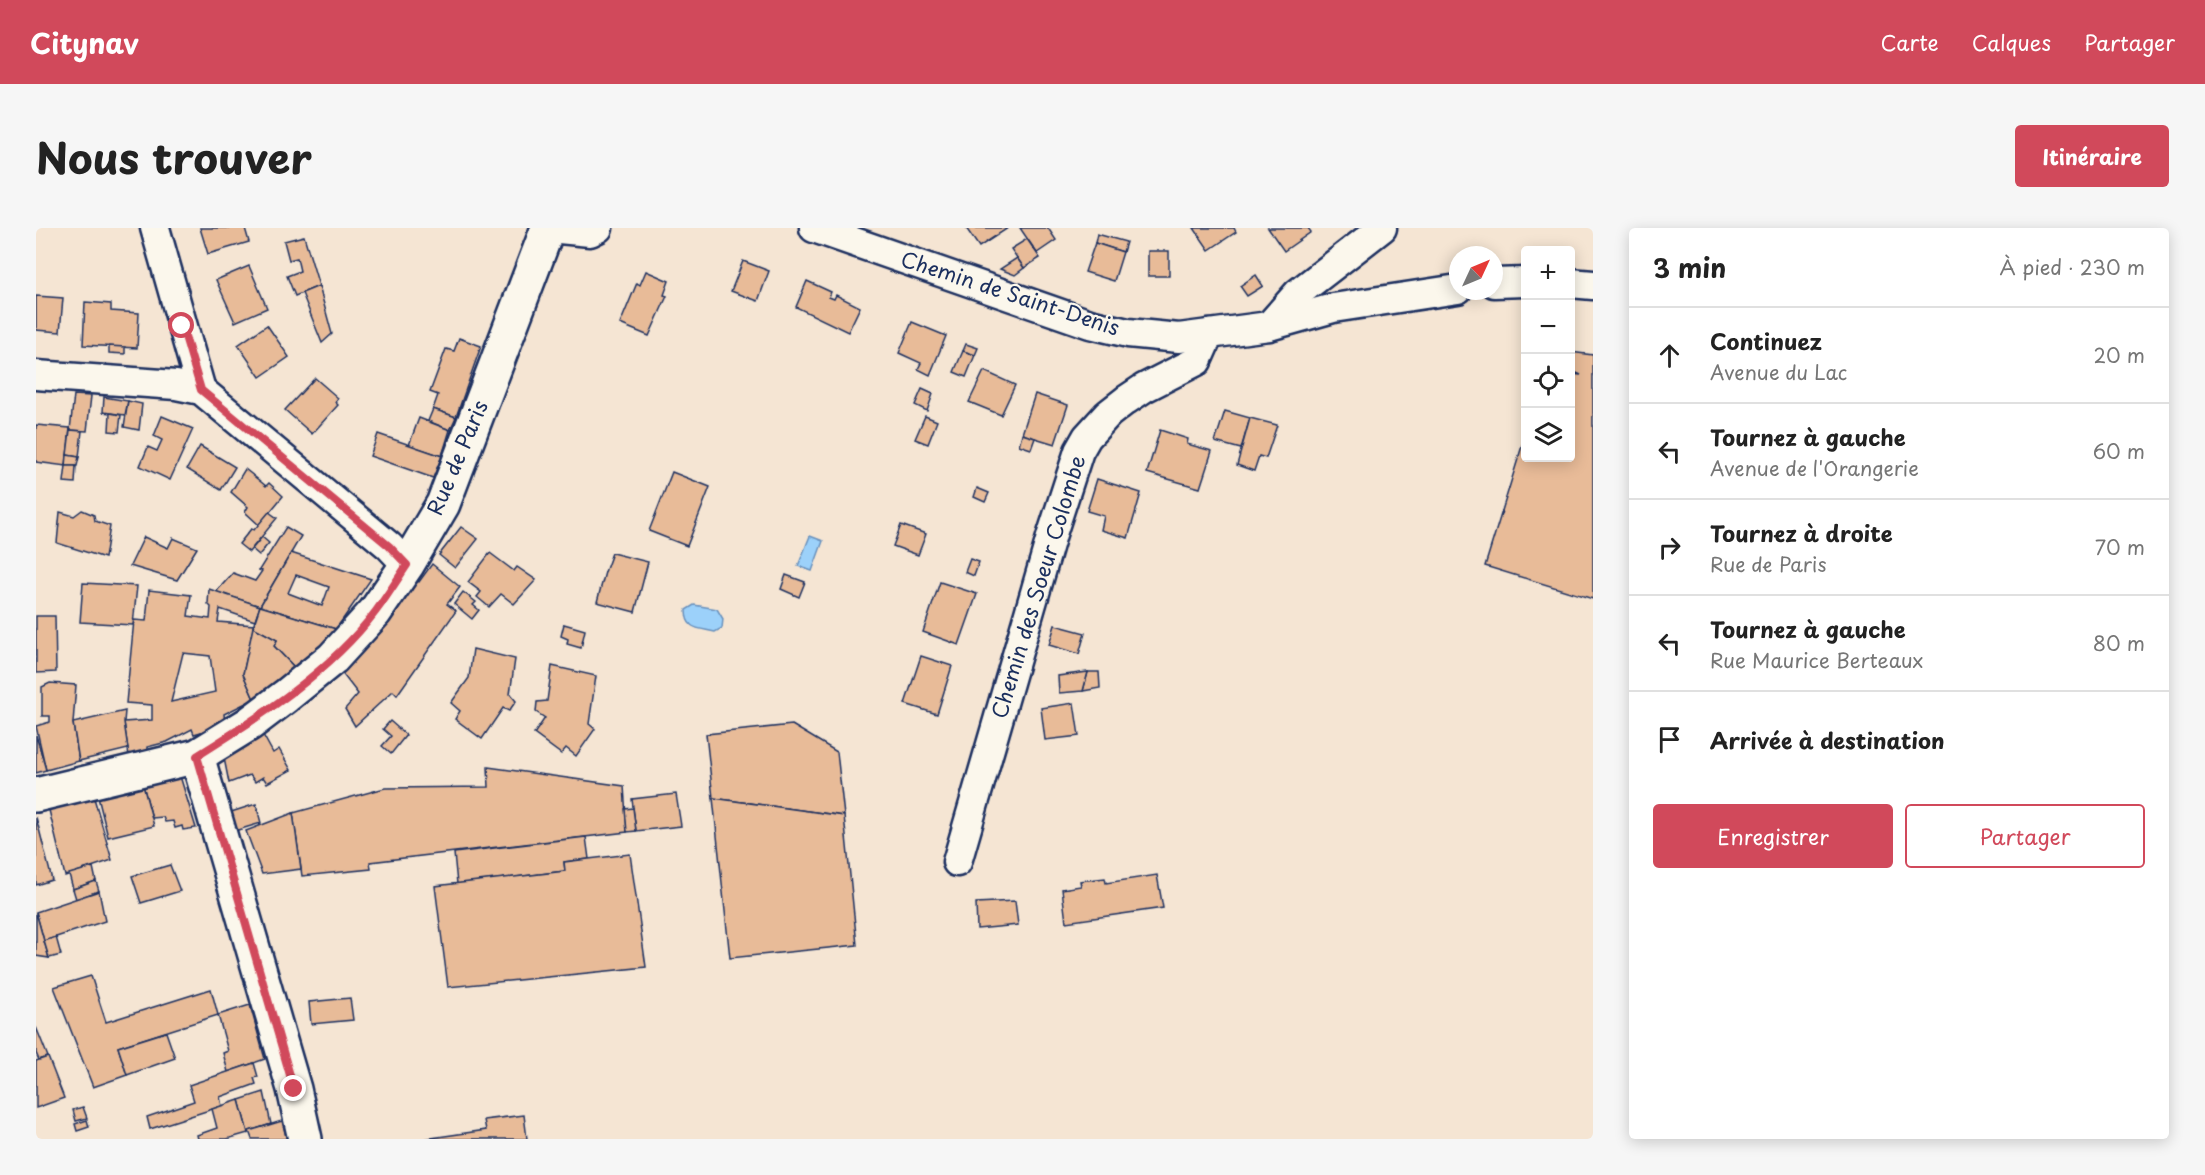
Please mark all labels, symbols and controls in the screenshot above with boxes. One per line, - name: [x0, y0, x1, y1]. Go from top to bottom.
- text: Citynav: [30, 21, 139, 64]
- text: Carte: [1881, 26, 1939, 58]
- text: Calques: [1972, 26, 2051, 58]
- text: Partager: [2084, 26, 2175, 58]
- text: Nous trouver: [36, 125, 312, 188]
- button: Itinéraire: [2015, 125, 2169, 187]
- street label: Chemin de Saint-Denis: [897, 242, 1124, 343]
- north arrow: [1449, 246, 1503, 300]
- map controls: [1521, 246, 1575, 462]
- button: +: [1521, 246, 1575, 300]
- text: 3 min: [1653, 248, 1726, 287]
- text: À pied · 230 m: [2000, 252, 2145, 282]
- button: −: [1521, 300, 1575, 354]
- route start: [168, 312, 194, 338]
- text: Continuez: [1710, 324, 1822, 357]
- icon: ahead: [1653, 339, 1686, 372]
- text: 20 m: [2093, 340, 2145, 370]
- button: locate: [1521, 354, 1575, 408]
- text: Avenue du Lac: [1710, 357, 1847, 387]
- street label: Rue de Paris: [418, 395, 495, 520]
- button: layers: [1521, 408, 1575, 462]
- text: Tournez à gauche: [1710, 420, 1906, 453]
- icon: left: [1653, 435, 1686, 468]
- text: 60 m: [2093, 436, 2145, 466]
- street label: Chemin des Soeur Colombe: [982, 451, 1092, 722]
- text: Avenue de l'Orangerie: [1710, 453, 1919, 483]
- text: Tournez à droite: [1710, 516, 1893, 549]
- icon: right: [1653, 531, 1686, 564]
- text: 70 m: [2095, 532, 2145, 562]
- text: Rue de Paris: [1710, 549, 1827, 579]
- text: Tournez à gauche: [1710, 612, 1906, 645]
- icon: left: [1653, 627, 1686, 660]
- text: 80 m: [2093, 628, 2145, 658]
- text: Rue Maurice Berteaux: [1710, 645, 1923, 675]
- icon: arrive: [1653, 723, 1686, 756]
- text: Arrivée à destination: [1710, 723, 1944, 756]
- button: Enregistrer: [1653, 804, 1893, 868]
- button: Partager: [1905, 804, 2145, 868]
- route end: [280, 1075, 306, 1101]

